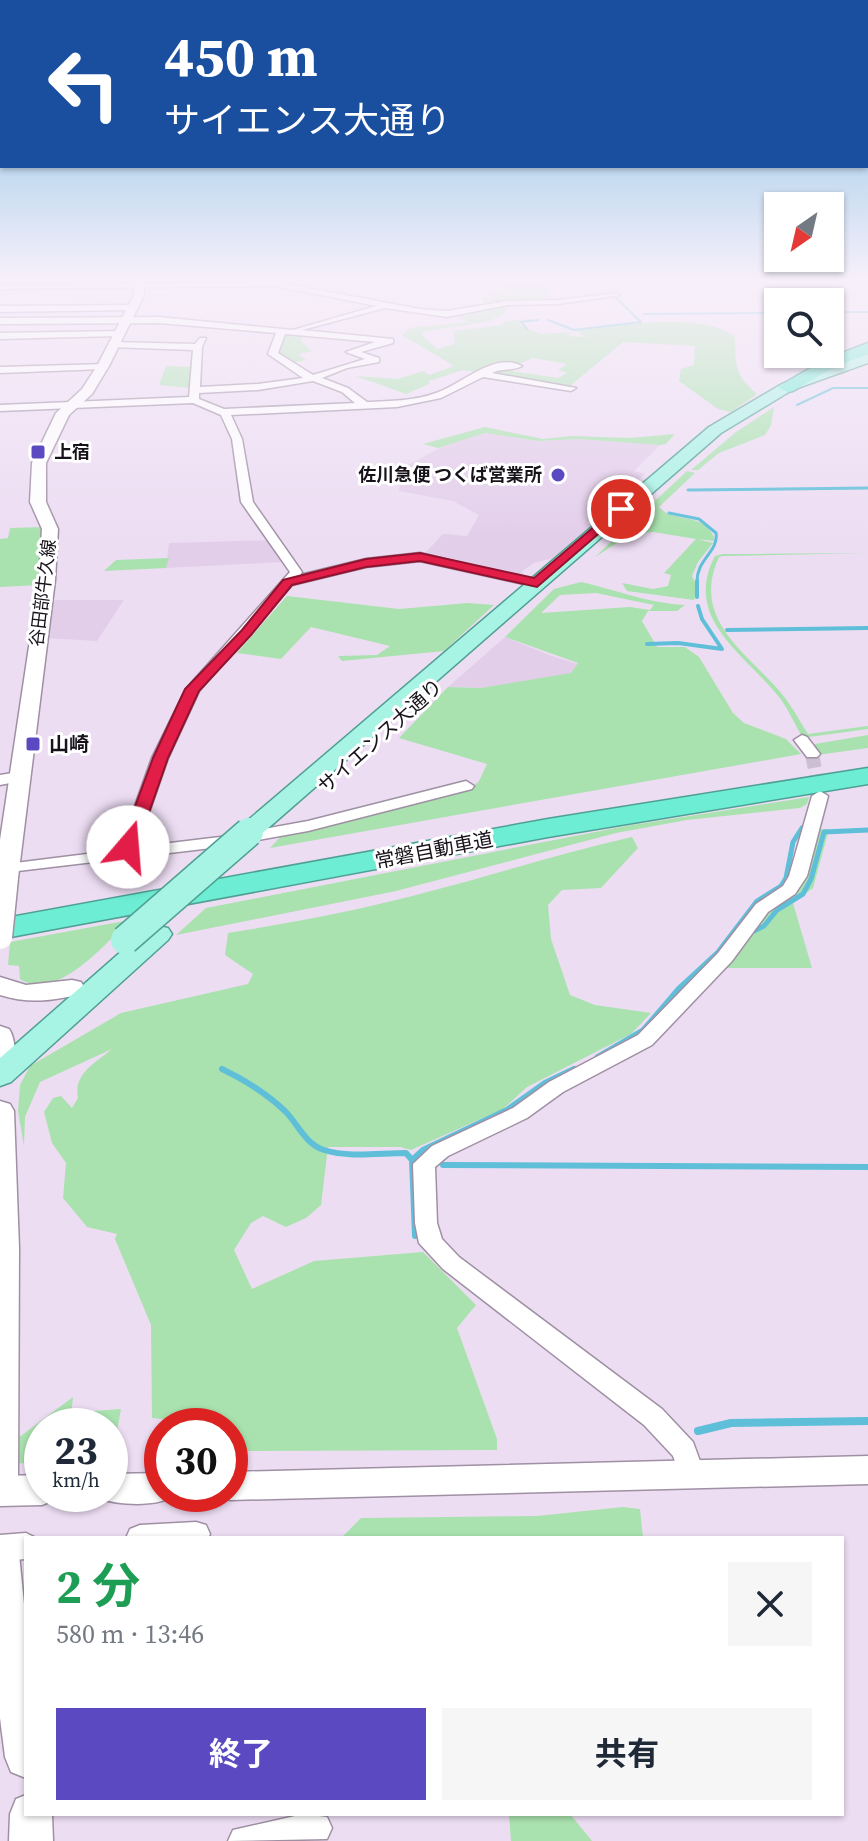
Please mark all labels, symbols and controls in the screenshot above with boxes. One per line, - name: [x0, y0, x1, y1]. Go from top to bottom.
- text: 450 m: [164, 18, 318, 95]
- icon: left: [32, 32, 136, 136]
- text: サイエンス大通り: [164, 96, 451, 145]
- north arrow: [764, 192, 844, 272]
- map controls: [764, 192, 844, 368]
- button: search: [764, 288, 844, 368]
- place label: 上宿: [54, 439, 90, 464]
- marker: 上宿: [29, 443, 47, 461]
- place label: 佐川急便 つくば営業所: [358, 462, 542, 487]
- marker: 佐川急便 つくば営業所: [549, 466, 567, 484]
- pin: [587, 475, 655, 543]
- icon: arrive: [599, 487, 643, 531]
- street label: 谷田部牛久線: [24, 538, 61, 648]
- street label: サイエンス大通り: [311, 672, 449, 800]
- place label: 山崎: [49, 730, 89, 758]
- marker: 山崎: [24, 735, 42, 753]
- position arrow: [86, 805, 170, 889]
- street label: 常磐自動車道: [372, 825, 496, 875]
- speed limit sign: 30: [144, 1408, 248, 1512]
- text: 23: [54, 1423, 98, 1477]
- text: km/h: [52, 1466, 100, 1494]
- text: 2 分: [56, 1553, 140, 1619]
- button: close: [728, 1562, 812, 1646]
- text: 580 m · 13:46: [56, 1616, 204, 1652]
- button: 終了: [56, 1708, 426, 1800]
- button: 共有: [442, 1708, 812, 1800]

